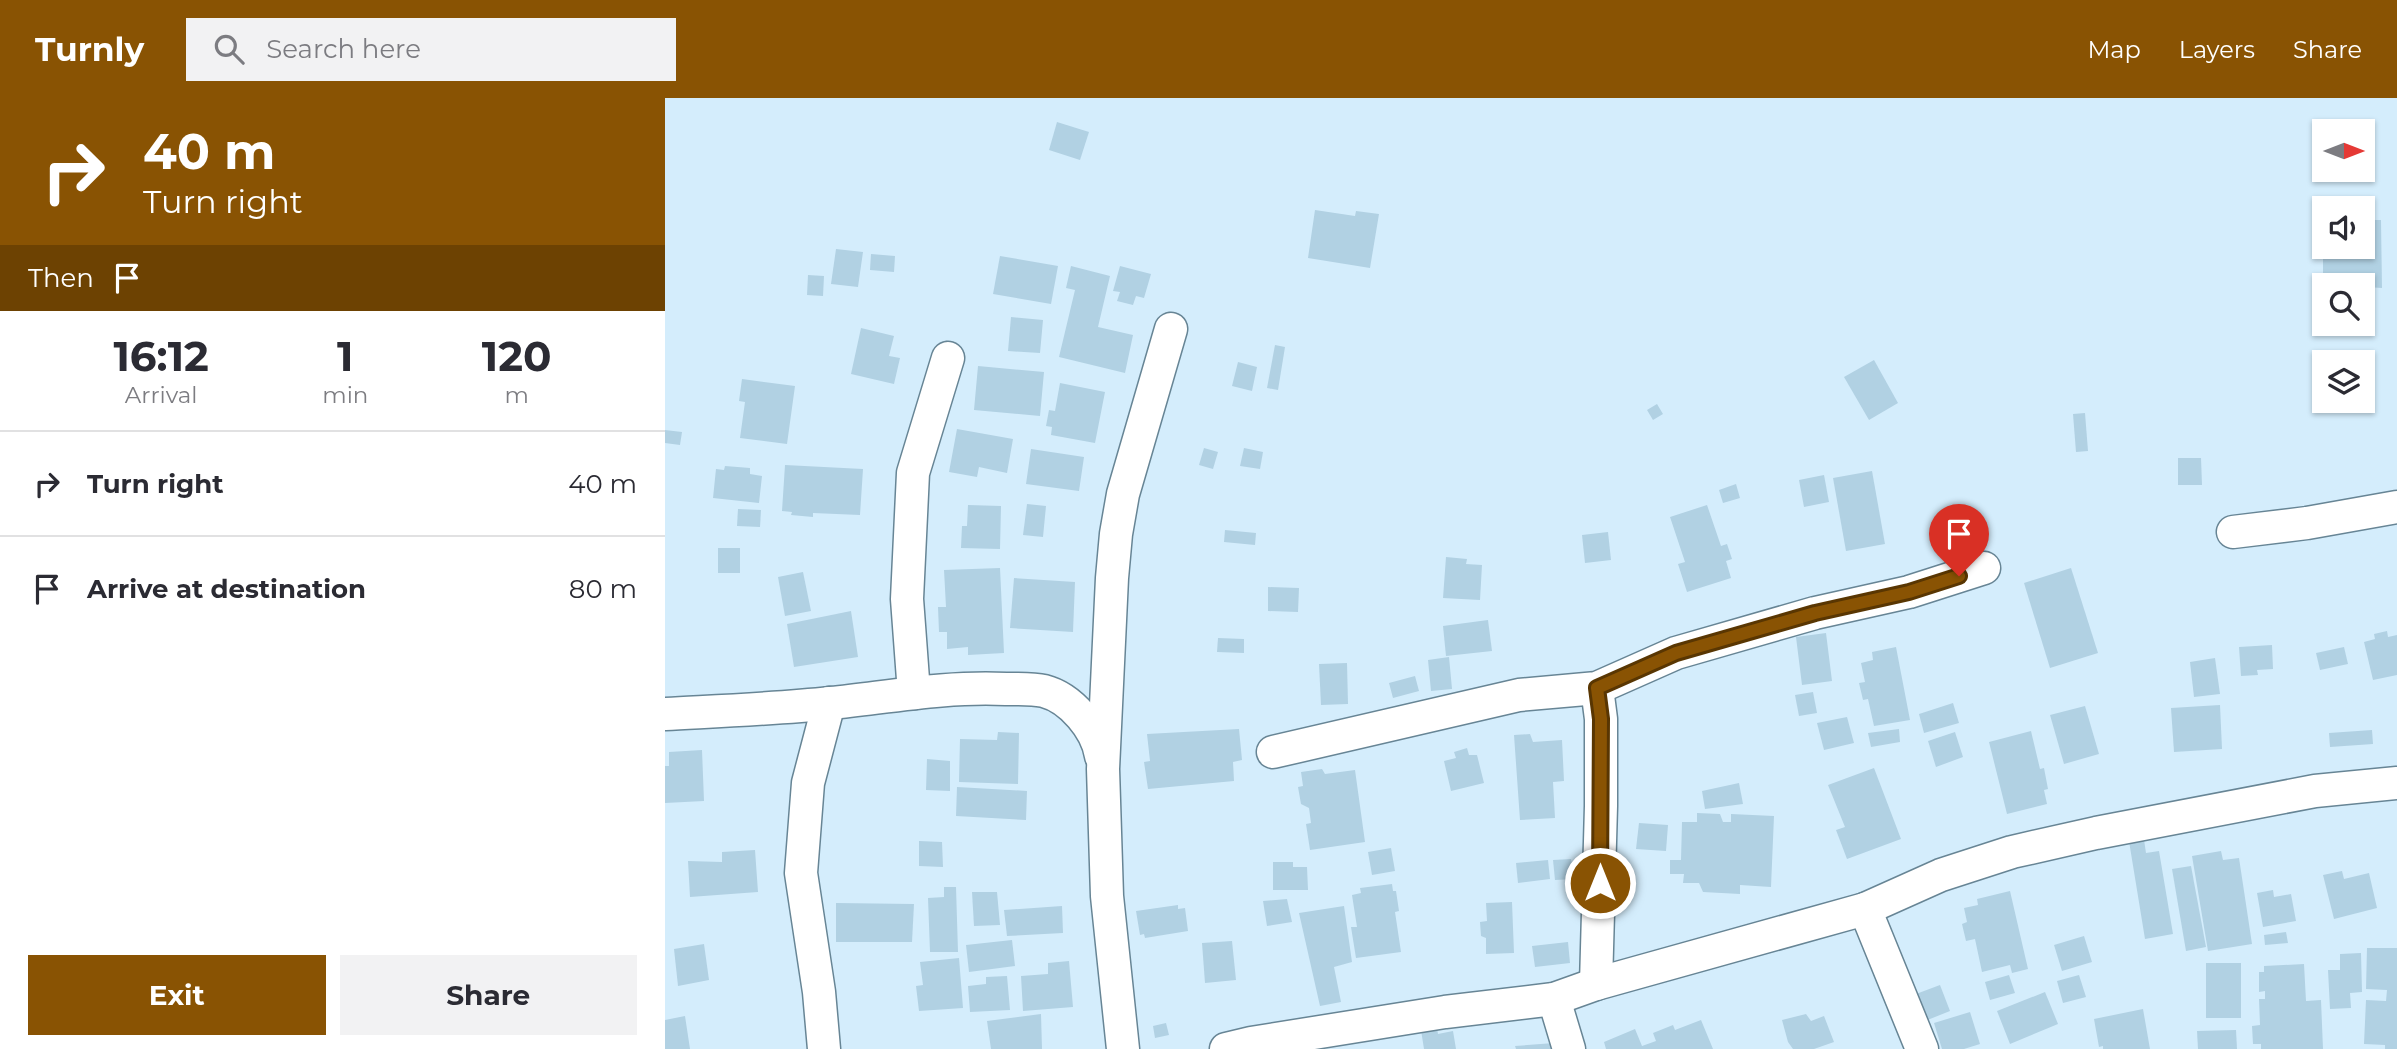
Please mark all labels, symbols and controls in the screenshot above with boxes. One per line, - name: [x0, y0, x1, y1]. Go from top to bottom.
- search box: [186, 18, 676, 81]
- text: Turnly: [35, 29, 144, 69]
- icon: search: [210, 30, 248, 68]
- text: Search here: [266, 33, 421, 65]
- text: Map: [2087, 35, 2141, 64]
- text: Layers: [2179, 35, 2255, 64]
- text: Share: [2293, 35, 2362, 64]
- north arrow: [2312, 119, 2375, 182]
- map controls: [2312, 119, 2375, 413]
- text: 40 m: [143, 122, 275, 181]
- icon: right: [28, 126, 119, 217]
- text: Turn right: [143, 182, 303, 221]
- button: sound: [2312, 196, 2375, 259]
- icon: arrive: [108, 259, 146, 297]
- text: Then: [28, 262, 94, 294]
- button: search: [2312, 273, 2375, 336]
- text: 16:12: [113, 330, 209, 382]
- text: 1: [337, 330, 354, 382]
- text: 120: [482, 330, 552, 382]
- button: layers: [2312, 350, 2375, 413]
- text: Arrival: [125, 381, 197, 409]
- text: min: [322, 381, 368, 409]
- text: m: [505, 381, 529, 409]
- icon: right: [28, 465, 66, 503]
- text: Turn right: [87, 468, 223, 500]
- text: 40 m: [568, 468, 637, 500]
- pin: [1929, 504, 1989, 576]
- icon: arrive: [1940, 515, 1978, 553]
- icon: arrive: [28, 570, 66, 608]
- text: Arrive at destination: [87, 573, 366, 605]
- text: 80 m: [569, 573, 637, 605]
- position arrow: [1563, 846, 1637, 920]
- button: Exit: [28, 955, 326, 1035]
- button: Share: [340, 955, 637, 1035]

